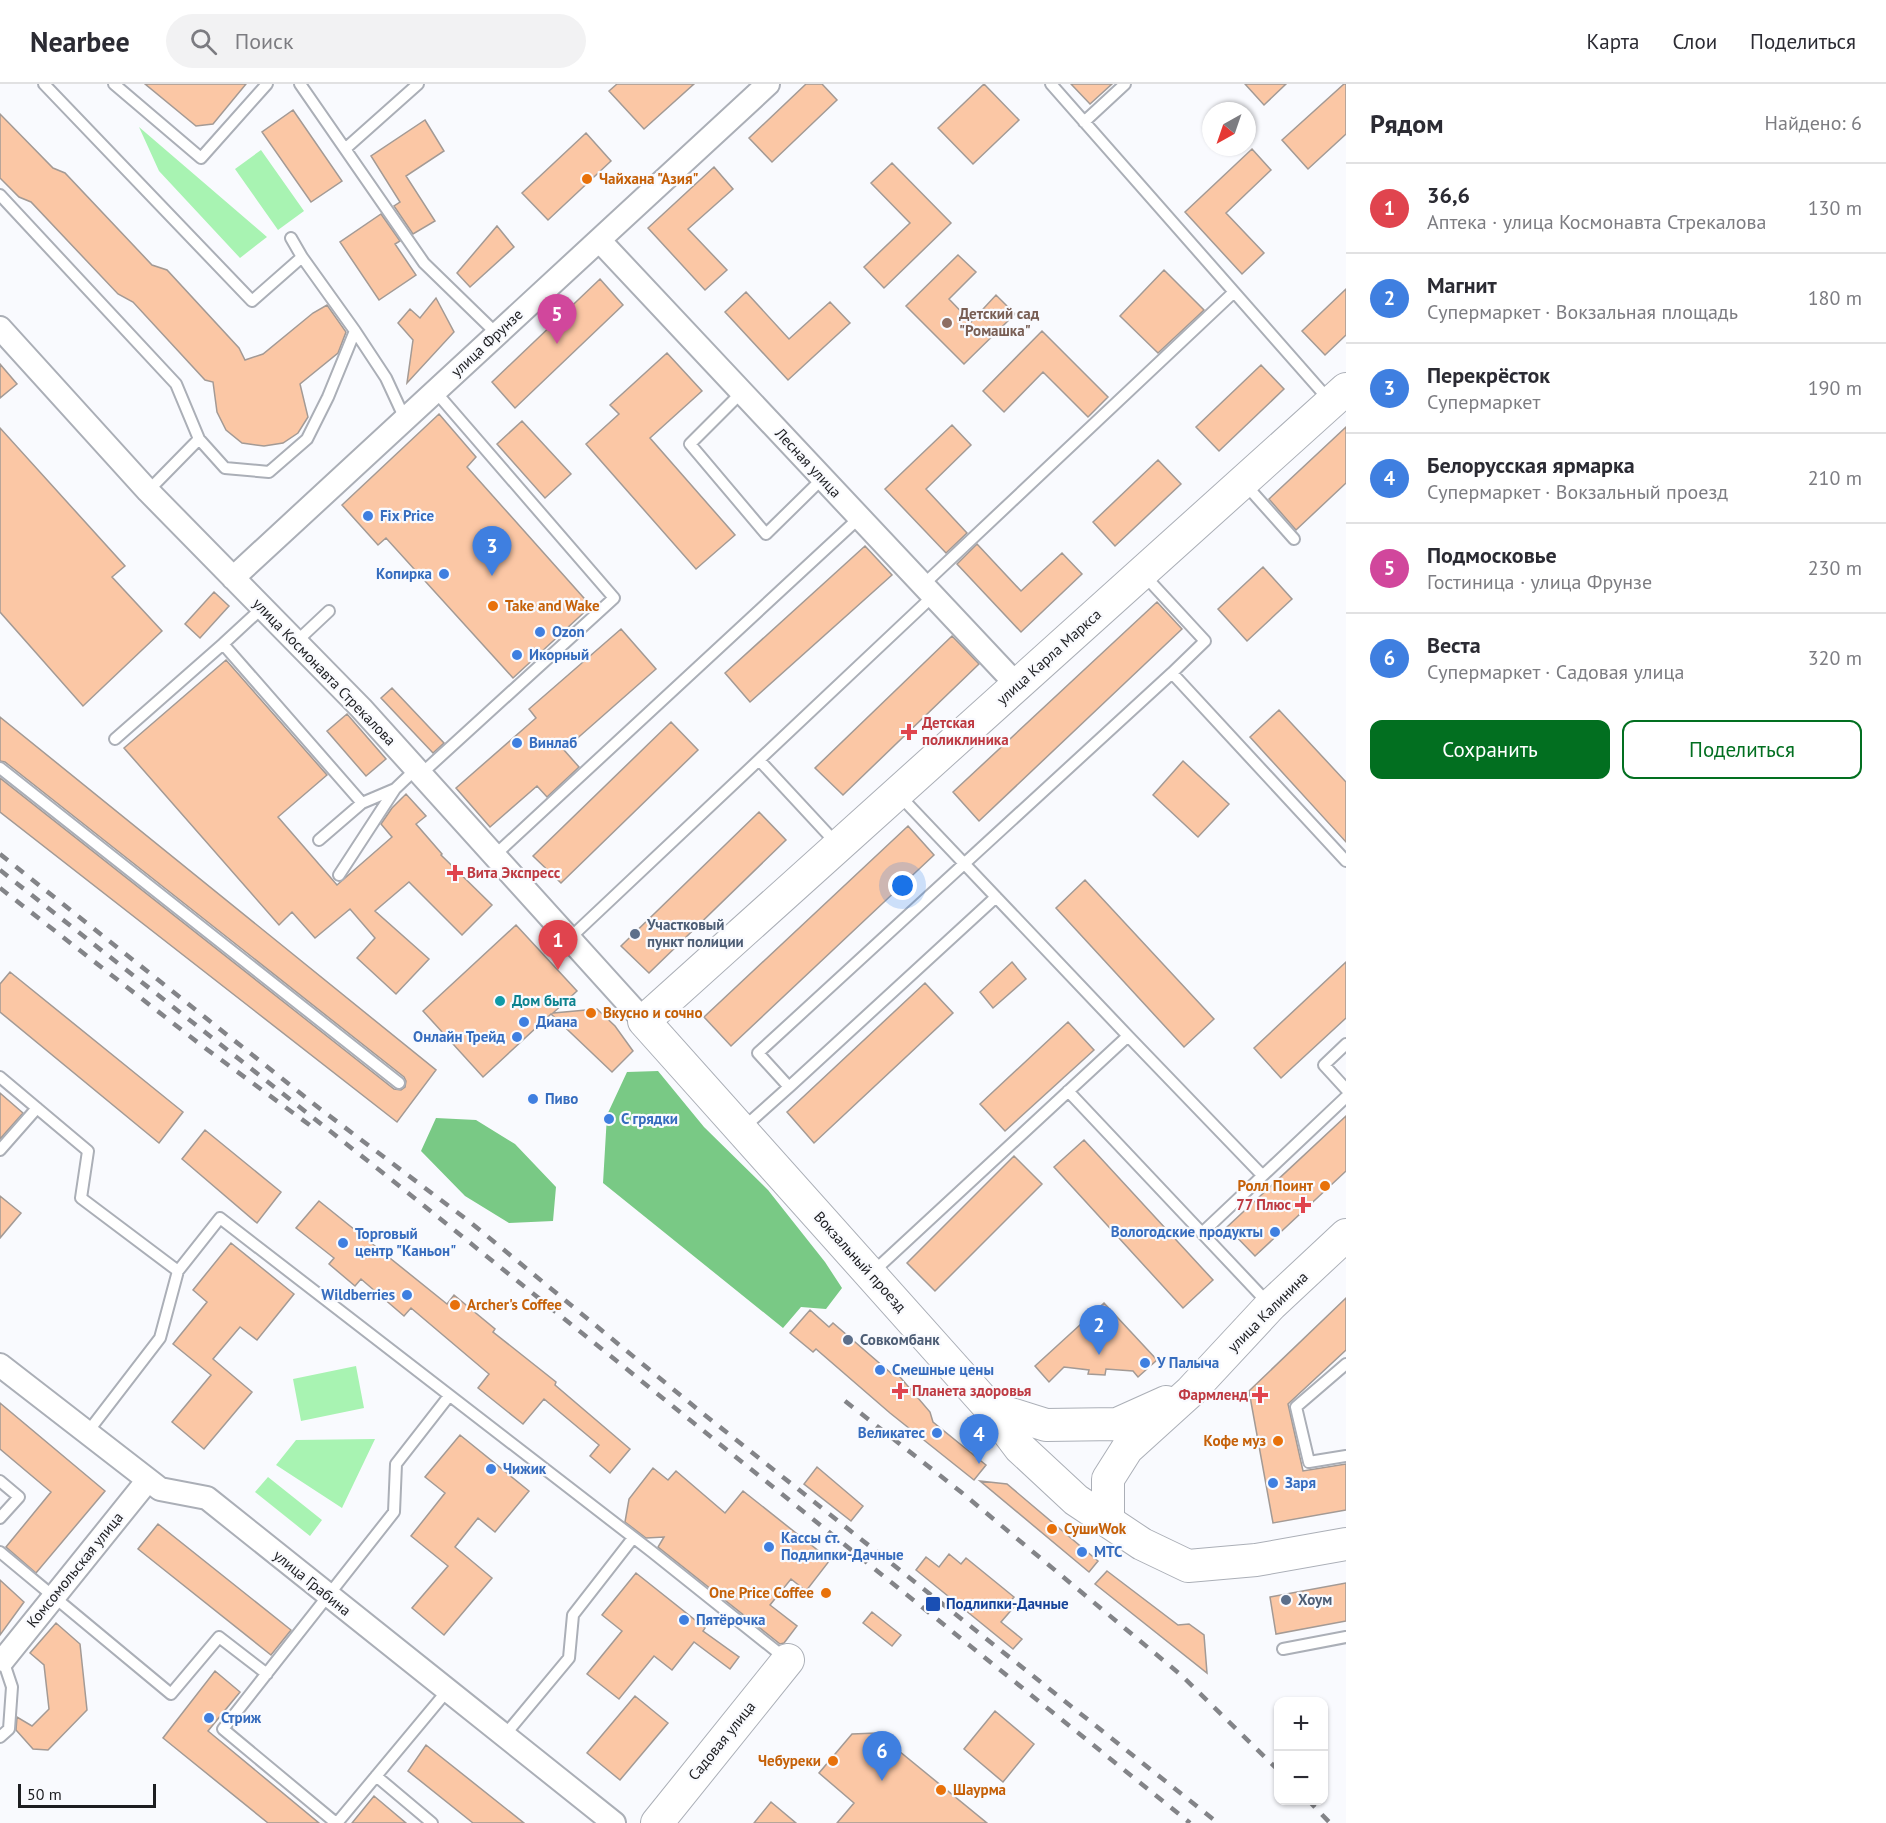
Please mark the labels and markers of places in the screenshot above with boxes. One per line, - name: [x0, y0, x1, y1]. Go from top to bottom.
- place label: Чайхана "Азия": [599, 169, 698, 188]
- marker: Чайхана "Азия": [580, 172, 594, 186]
- pin: 5: [538, 294, 576, 344]
- place label: Детский сад "Ромашка": [959, 304, 1040, 340]
- marker: Детский сад "Ромашка": [940, 316, 954, 330]
- place label: Fix Price: [380, 506, 435, 525]
- marker: Fix Price: [361, 509, 375, 523]
- pin: 3: [472, 526, 512, 576]
- place label: Копирка: [376, 564, 432, 583]
- marker: Копирка: [437, 567, 451, 581]
- place label: Take and Wake: [505, 596, 600, 615]
- marker: Take and Wake: [486, 599, 500, 613]
- place label: Ozon: [552, 622, 585, 641]
- marker: Ozon: [533, 625, 547, 639]
- place label: Икорный: [529, 645, 589, 664]
- marker: Икорный: [510, 648, 524, 662]
- place label: Детская поликлиника: [922, 713, 1009, 749]
- marker: Детская поликлиника: [900, 723, 918, 741]
- place label: Винлаб: [529, 733, 577, 752]
- marker: Винлаб: [510, 736, 524, 750]
- place label: Вита Экспресс: [467, 863, 561, 882]
- marker: Вита Экспресс: [448, 866, 462, 880]
- place label: Участковый пункт полиции: [646, 915, 744, 951]
- pin: 1: [538, 920, 578, 970]
- marker: Участковый пункт полиции: [628, 927, 642, 941]
- place label: Дом быта: [512, 991, 576, 1010]
- marker: Дом быта: [493, 994, 507, 1008]
- place label: Вкусно и сочно: [603, 1003, 702, 1022]
- marker: Вкусно и сочно: [584, 1006, 598, 1020]
- place label: Диана: [536, 1012, 577, 1031]
- marker: Диана: [517, 1015, 531, 1029]
- place label: Онлайн Трейд: [413, 1027, 505, 1046]
- marker: Онлайн Трейд: [510, 1030, 524, 1044]
- place label: Пиво: [545, 1089, 578, 1108]
- marker: Пиво: [526, 1092, 540, 1106]
- place label: С грядки: [621, 1109, 678, 1128]
- marker: С грядки: [602, 1112, 616, 1126]
- place label: Ролл Поинт: [1238, 1176, 1314, 1195]
- marker: Ролл Поинт: [1318, 1179, 1332, 1193]
- place label: 77 Плюс: [1236, 1195, 1292, 1214]
- marker: 77 Плюс: [1296, 1198, 1310, 1212]
- place label: Вологодские продукты: [1111, 1222, 1263, 1241]
- place label: Торговый центр "Каньон": [355, 1224, 456, 1260]
- marker: Вологодские продукты: [1268, 1225, 1282, 1239]
- marker: Торговый центр "Каньон": [336, 1236, 350, 1250]
- place label: Wildberries: [321, 1285, 395, 1304]
- marker: Wildberries: [400, 1288, 414, 1302]
- place label: Archer's Coffee: [467, 1295, 562, 1314]
- marker: Archer's Coffee: [448, 1298, 462, 1312]
- pin: 2: [1080, 1306, 1118, 1355]
- place label: Совкомбанк: [860, 1330, 940, 1349]
- marker: Совкомбанк: [841, 1333, 855, 1347]
- place label: У Палыча: [1156, 1353, 1219, 1372]
- marker: У Палыча: [1138, 1356, 1152, 1370]
- place label: Смешные цены: [892, 1360, 994, 1379]
- marker: Смешные цены: [873, 1363, 887, 1377]
- place label: Планета здоровья: [912, 1381, 1031, 1400]
- marker: Планета здоровья: [893, 1384, 907, 1398]
- place label: Фармленд: [1179, 1385, 1248, 1404]
- marker: Фармленд: [1253, 1388, 1267, 1402]
- pin: 4: [960, 1414, 998, 1464]
- place label: Великатес: [858, 1423, 926, 1442]
- marker: Великатес: [930, 1426, 944, 1440]
- place label: Кофе муз: [1204, 1431, 1266, 1450]
- marker: Кофе муз: [1271, 1434, 1285, 1448]
- place label: Чижик: [503, 1459, 547, 1478]
- marker: Чижик: [484, 1462, 498, 1476]
- place label: Заря: [1285, 1473, 1316, 1492]
- marker: Заря: [1266, 1476, 1280, 1490]
- place label: СушиWok: [1064, 1519, 1127, 1538]
- marker: СушиWok: [1045, 1522, 1059, 1536]
- place label: Кассы ст. Подлипки-Дачные: [781, 1528, 904, 1564]
- marker: Кассы ст. Подлипки-Дачные: [762, 1540, 776, 1554]
- place label: МТС: [1094, 1542, 1123, 1561]
- marker: МТС: [1075, 1545, 1089, 1559]
- place label: One Price Coffee: [709, 1583, 814, 1602]
- marker: One Price Coffee: [819, 1586, 833, 1600]
- place label: Хоум: [1298, 1590, 1332, 1609]
- marker: Хоум: [1279, 1593, 1293, 1607]
- place label: Подлипки-Дачные: [946, 1594, 1069, 1613]
- marker: Подлипки-Дачные: [924, 1595, 942, 1613]
- place label: Пятёрочка: [696, 1610, 765, 1629]
- marker: Пятёрочка: [677, 1613, 691, 1627]
- place label: Стриж: [221, 1708, 262, 1727]
- marker: Стриж: [202, 1711, 216, 1725]
- pin: 6: [862, 1732, 902, 1781]
- place label: Чебуреки: [758, 1751, 821, 1770]
- marker: Чебуреки: [826, 1754, 840, 1768]
- place label: Шаурма: [953, 1780, 1006, 1799]
- marker: Шаурма: [934, 1783, 948, 1797]

